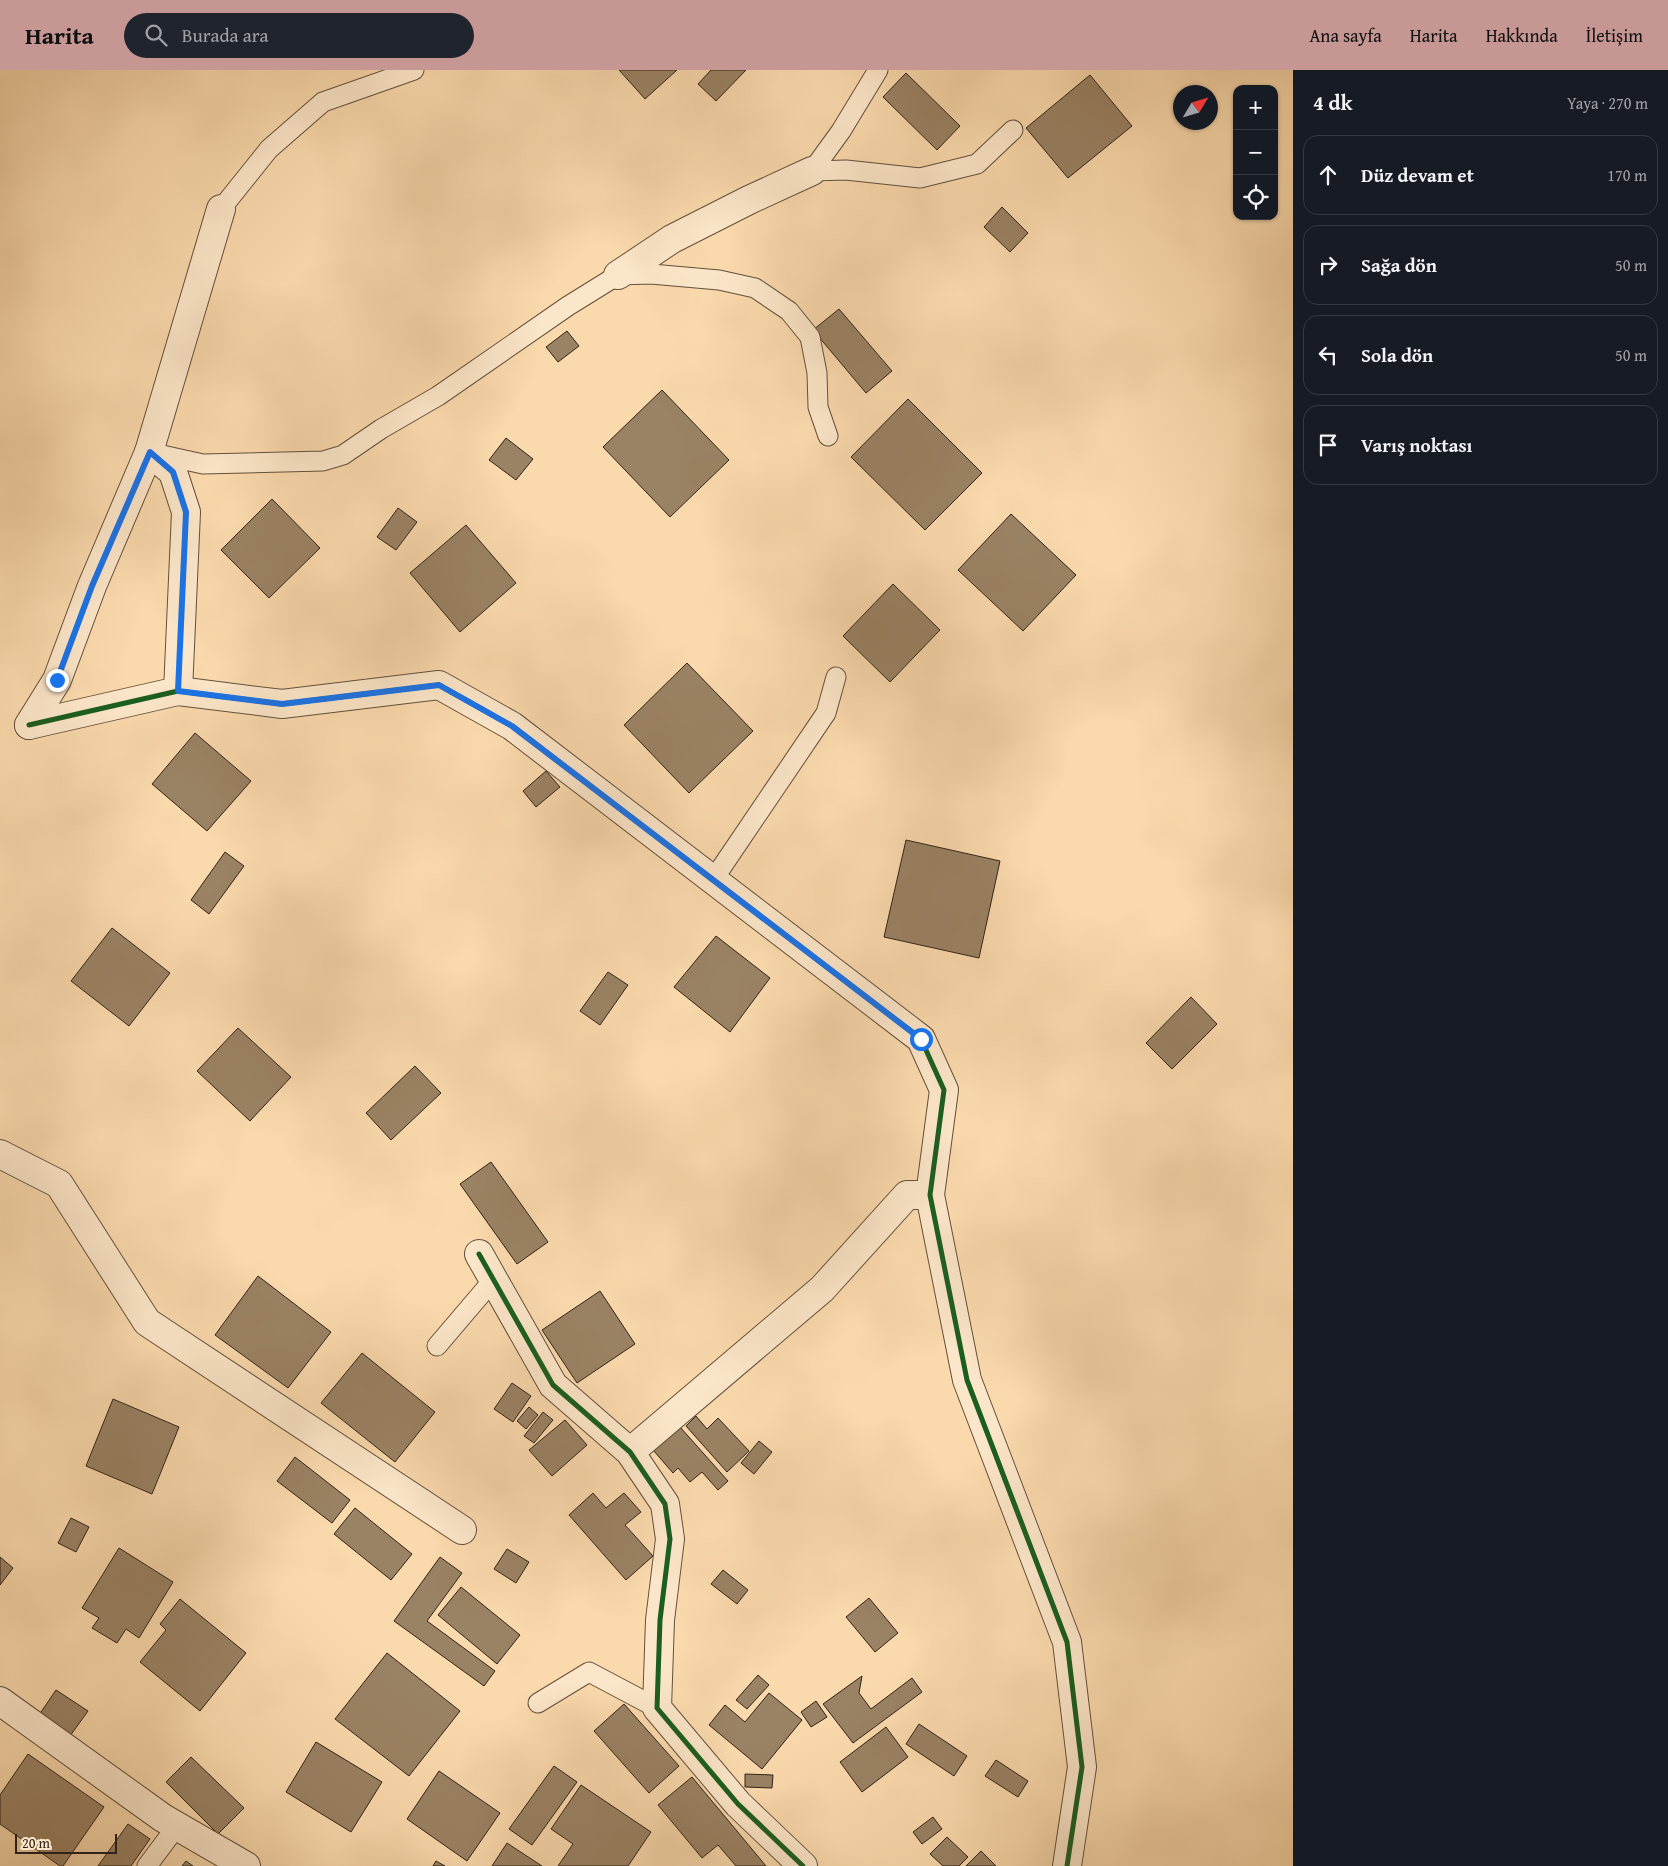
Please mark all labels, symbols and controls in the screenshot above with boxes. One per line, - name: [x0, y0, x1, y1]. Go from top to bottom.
- search box: [124, 13, 474, 58]
- text: Harita: [25, 18, 94, 53]
- icon: search: [142, 21, 170, 49]
- text: Burada ara: [182, 21, 268, 49]
- text: Ana sayfa: [1309, 22, 1382, 49]
- text: Harita: [1410, 22, 1458, 49]
- text: Hakkında: [1486, 22, 1558, 49]
- text: İletişim: [1586, 22, 1643, 49]
- north arrow: [1173, 85, 1218, 130]
- map controls: [1233, 85, 1278, 220]
- button: +: [1233, 85, 1278, 130]
- text: 4 dk: [1313, 87, 1353, 118]
- text: Yaya · 270 m: [1567, 91, 1648, 115]
- button: −: [1233, 130, 1278, 175]
- icon: ahead: [1314, 161, 1342, 189]
- text: Düz devam et: [1361, 161, 1474, 189]
- text: 170 m: [1607, 163, 1647, 187]
- button: locate: [1233, 175, 1278, 220]
- icon: right: [1314, 251, 1342, 279]
- text: Sağa dön: [1361, 251, 1437, 279]
- text: 50 m: [1615, 253, 1647, 277]
- icon: left: [1314, 341, 1342, 369]
- text: Sola dön: [1361, 341, 1433, 369]
- text: 50 m: [1615, 343, 1647, 367]
- icon: arrive: [1314, 431, 1342, 459]
- text: Varış noktası: [1361, 431, 1472, 459]
- route end: [46, 669, 69, 692]
- route start: [910, 1028, 933, 1051]
- scale bar: [15, 1831, 118, 1854]
- text: 20 m: [22, 1833, 50, 1853]

